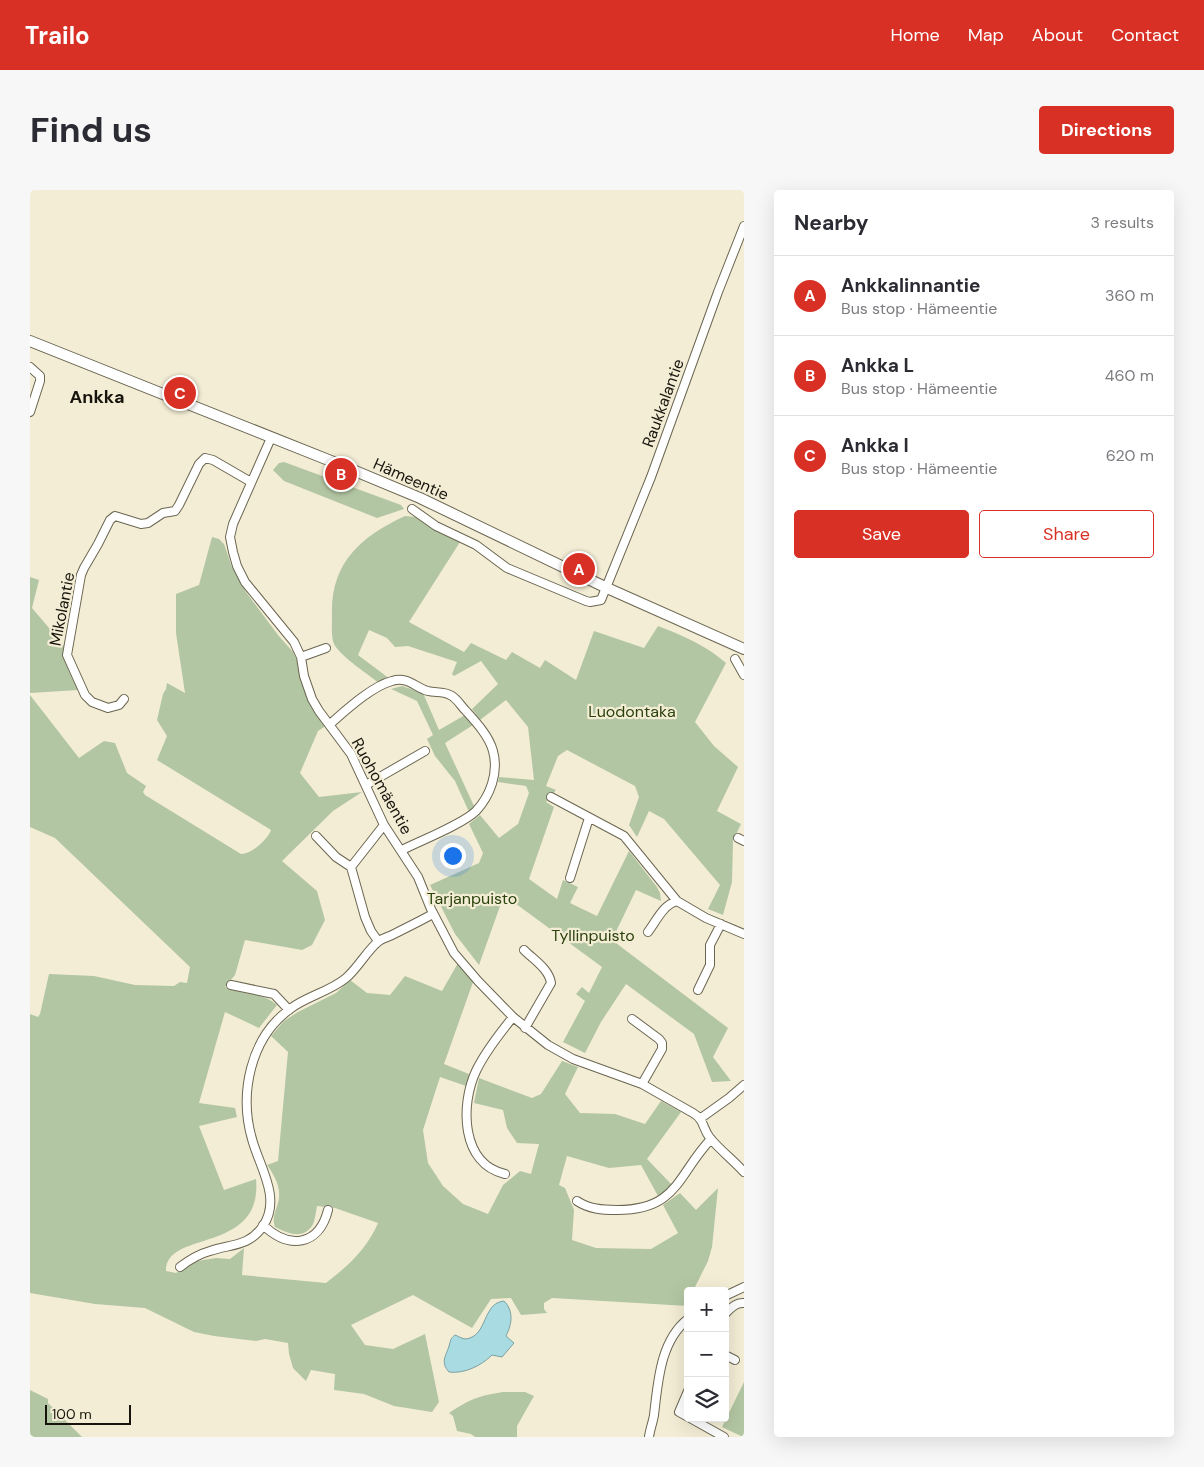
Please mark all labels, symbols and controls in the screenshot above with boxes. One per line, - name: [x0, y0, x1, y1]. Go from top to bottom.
- text: Trailo: [25, 20, 90, 51]
- text: Home: [890, 23, 940, 47]
- text: Map: [968, 23, 1004, 47]
- text: About: [1032, 23, 1083, 47]
- text: Contact: [1111, 23, 1179, 47]
- button: Directions: [1039, 106, 1174, 154]
- text: Find us: [30, 107, 152, 153]
- text: Nearby: [794, 209, 868, 237]
- text: 3 results: [1091, 212, 1154, 233]
- text: Ankkalinnantie: [841, 273, 980, 298]
- text: A: [804, 285, 816, 306]
- text: 360 m: [1105, 285, 1154, 306]
- text: Bus stop · Hämeentie: [841, 298, 997, 319]
- text: Ankka L: [841, 353, 914, 378]
- street label: Raukkalantie: [637, 356, 689, 450]
- text: B: [805, 365, 815, 386]
- text: 460 m: [1105, 365, 1154, 386]
- pin: C: [164, 374, 196, 412]
- text: Bus stop · Hämeentie: [841, 378, 997, 399]
- district label: Ankka: [70, 385, 124, 409]
- text: Ankka I: [841, 433, 909, 458]
- text: C: [804, 445, 816, 466]
- text: 620 m: [1106, 445, 1154, 466]
- street label: Hämeentie: [370, 453, 452, 505]
- pin: B: [325, 455, 357, 493]
- text: Bus stop · Hämeentie: [841, 458, 997, 479]
- button: Save: [794, 510, 969, 558]
- button: Share: [979, 510, 1154, 558]
- pin: A: [563, 550, 595, 588]
- street label: Mikolantie: [45, 570, 79, 648]
- park label: Luodontaka: [588, 701, 676, 722]
- street label: Ruohomäentie: [347, 734, 417, 838]
- your location: [440, 843, 466, 869]
- park label: Tarjanpuisto: [427, 888, 517, 909]
- park label: Tyllinpuisto: [551, 925, 635, 946]
- map controls: [684, 1287, 729, 1422]
- button: +: [684, 1287, 729, 1332]
- button: −: [684, 1332, 729, 1377]
- button: layers: [684, 1377, 729, 1422]
- scale bar: [45, 1402, 131, 1425]
- text: 100 m: [52, 1405, 92, 1423]

